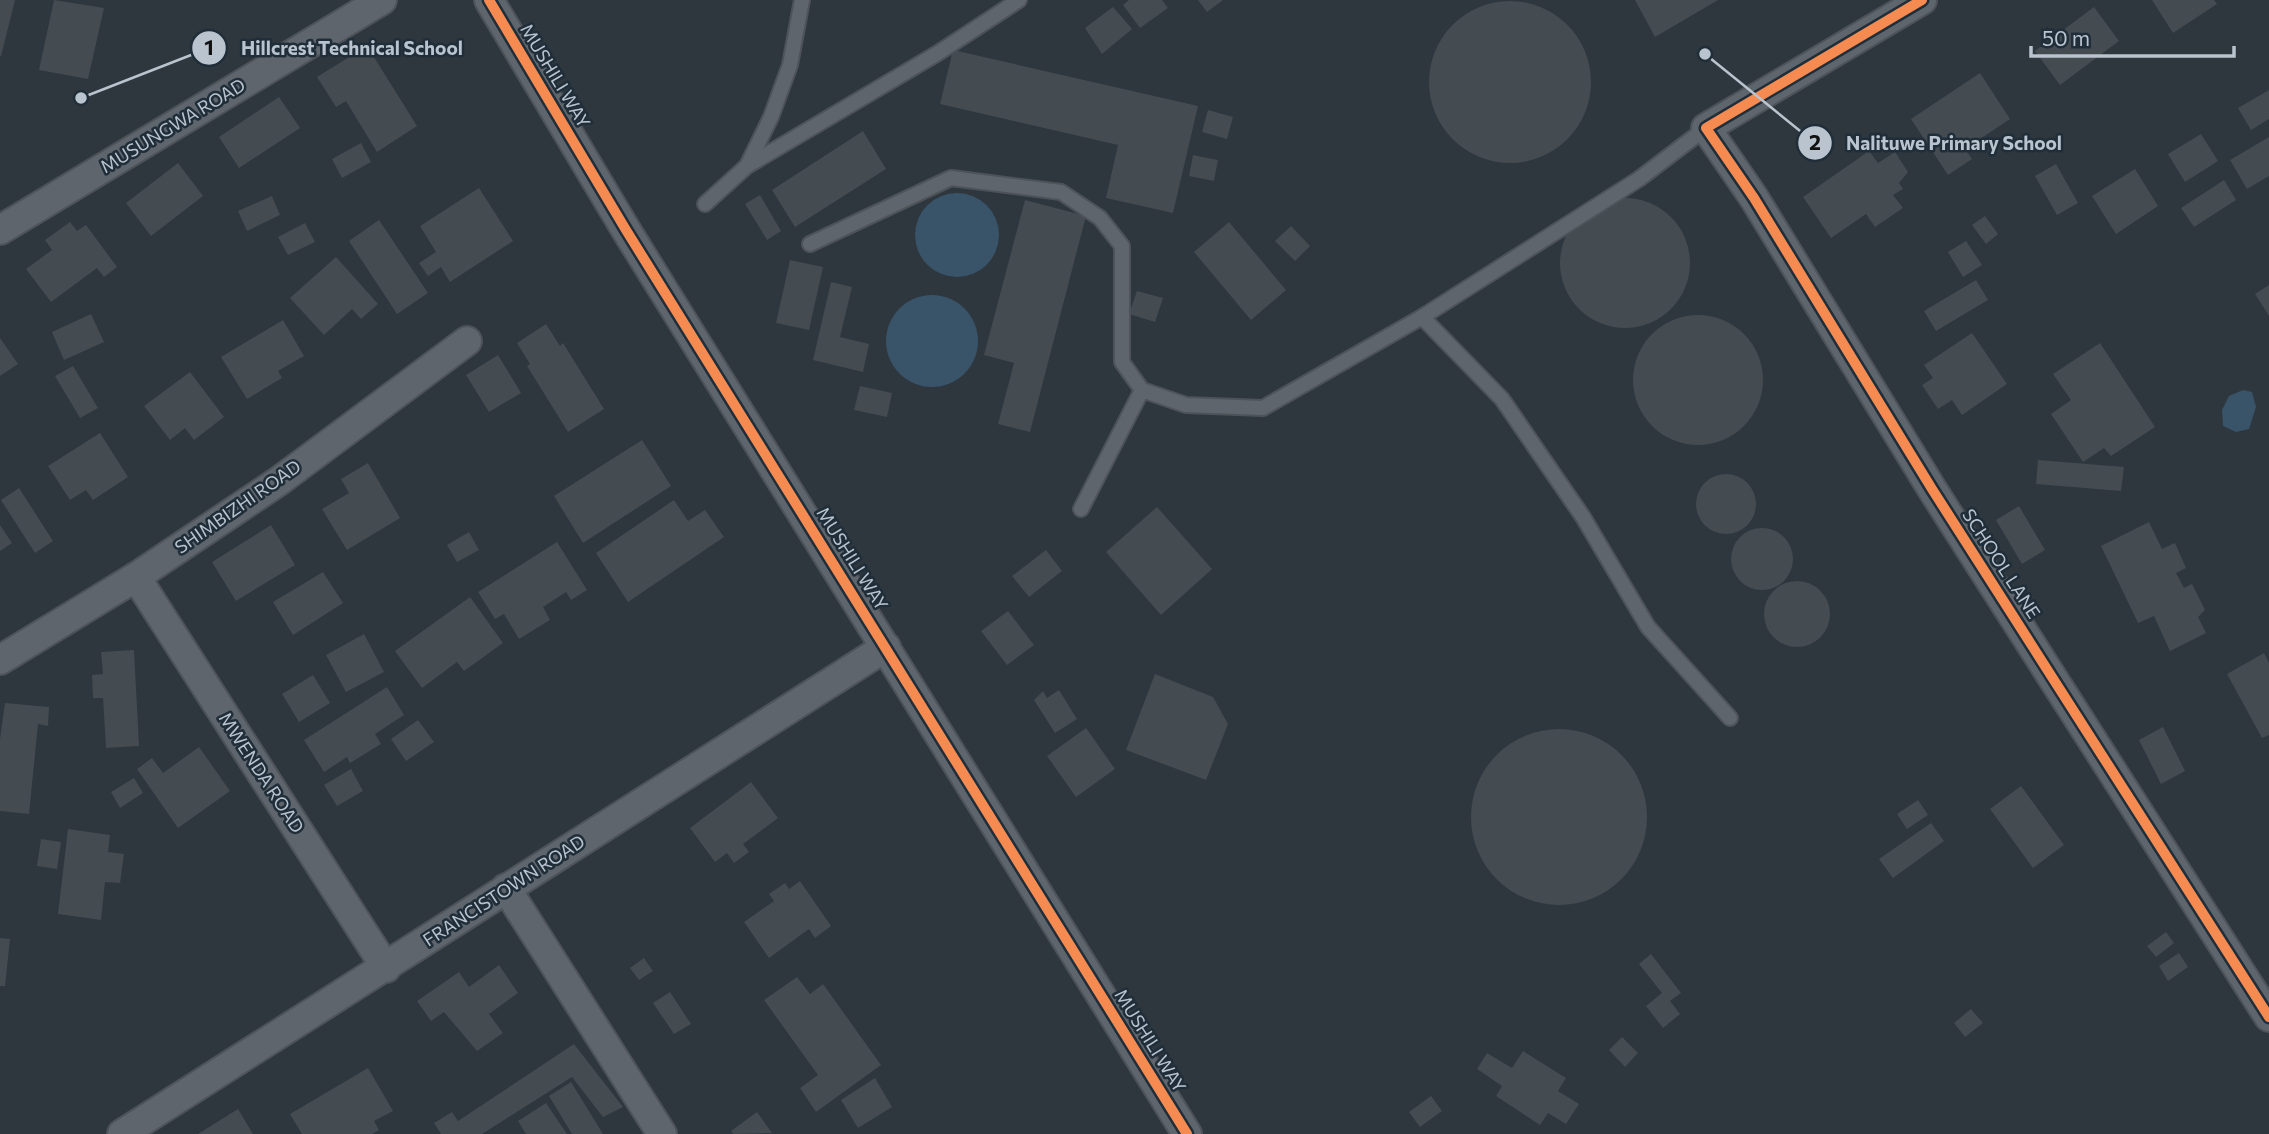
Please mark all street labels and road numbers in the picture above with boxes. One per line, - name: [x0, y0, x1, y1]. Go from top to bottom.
- street label: MUSHILI WAY: [516, 19, 596, 132]
- street label: MUSUNGWA ROAD: [96, 73, 249, 177]
- street label: SHIMBIZHI ROAD: [170, 455, 305, 558]
- street label: MUSHILI WAY: [812, 503, 893, 614]
- street label: SCHOOL LANE: [1958, 504, 2046, 623]
- street label: MWENDA ROAD: [215, 708, 309, 837]
- street label: FRANCISTOWN ROAD: [418, 830, 588, 951]
- street label: MUSHILI WAY: [1110, 985, 1191, 1096]

